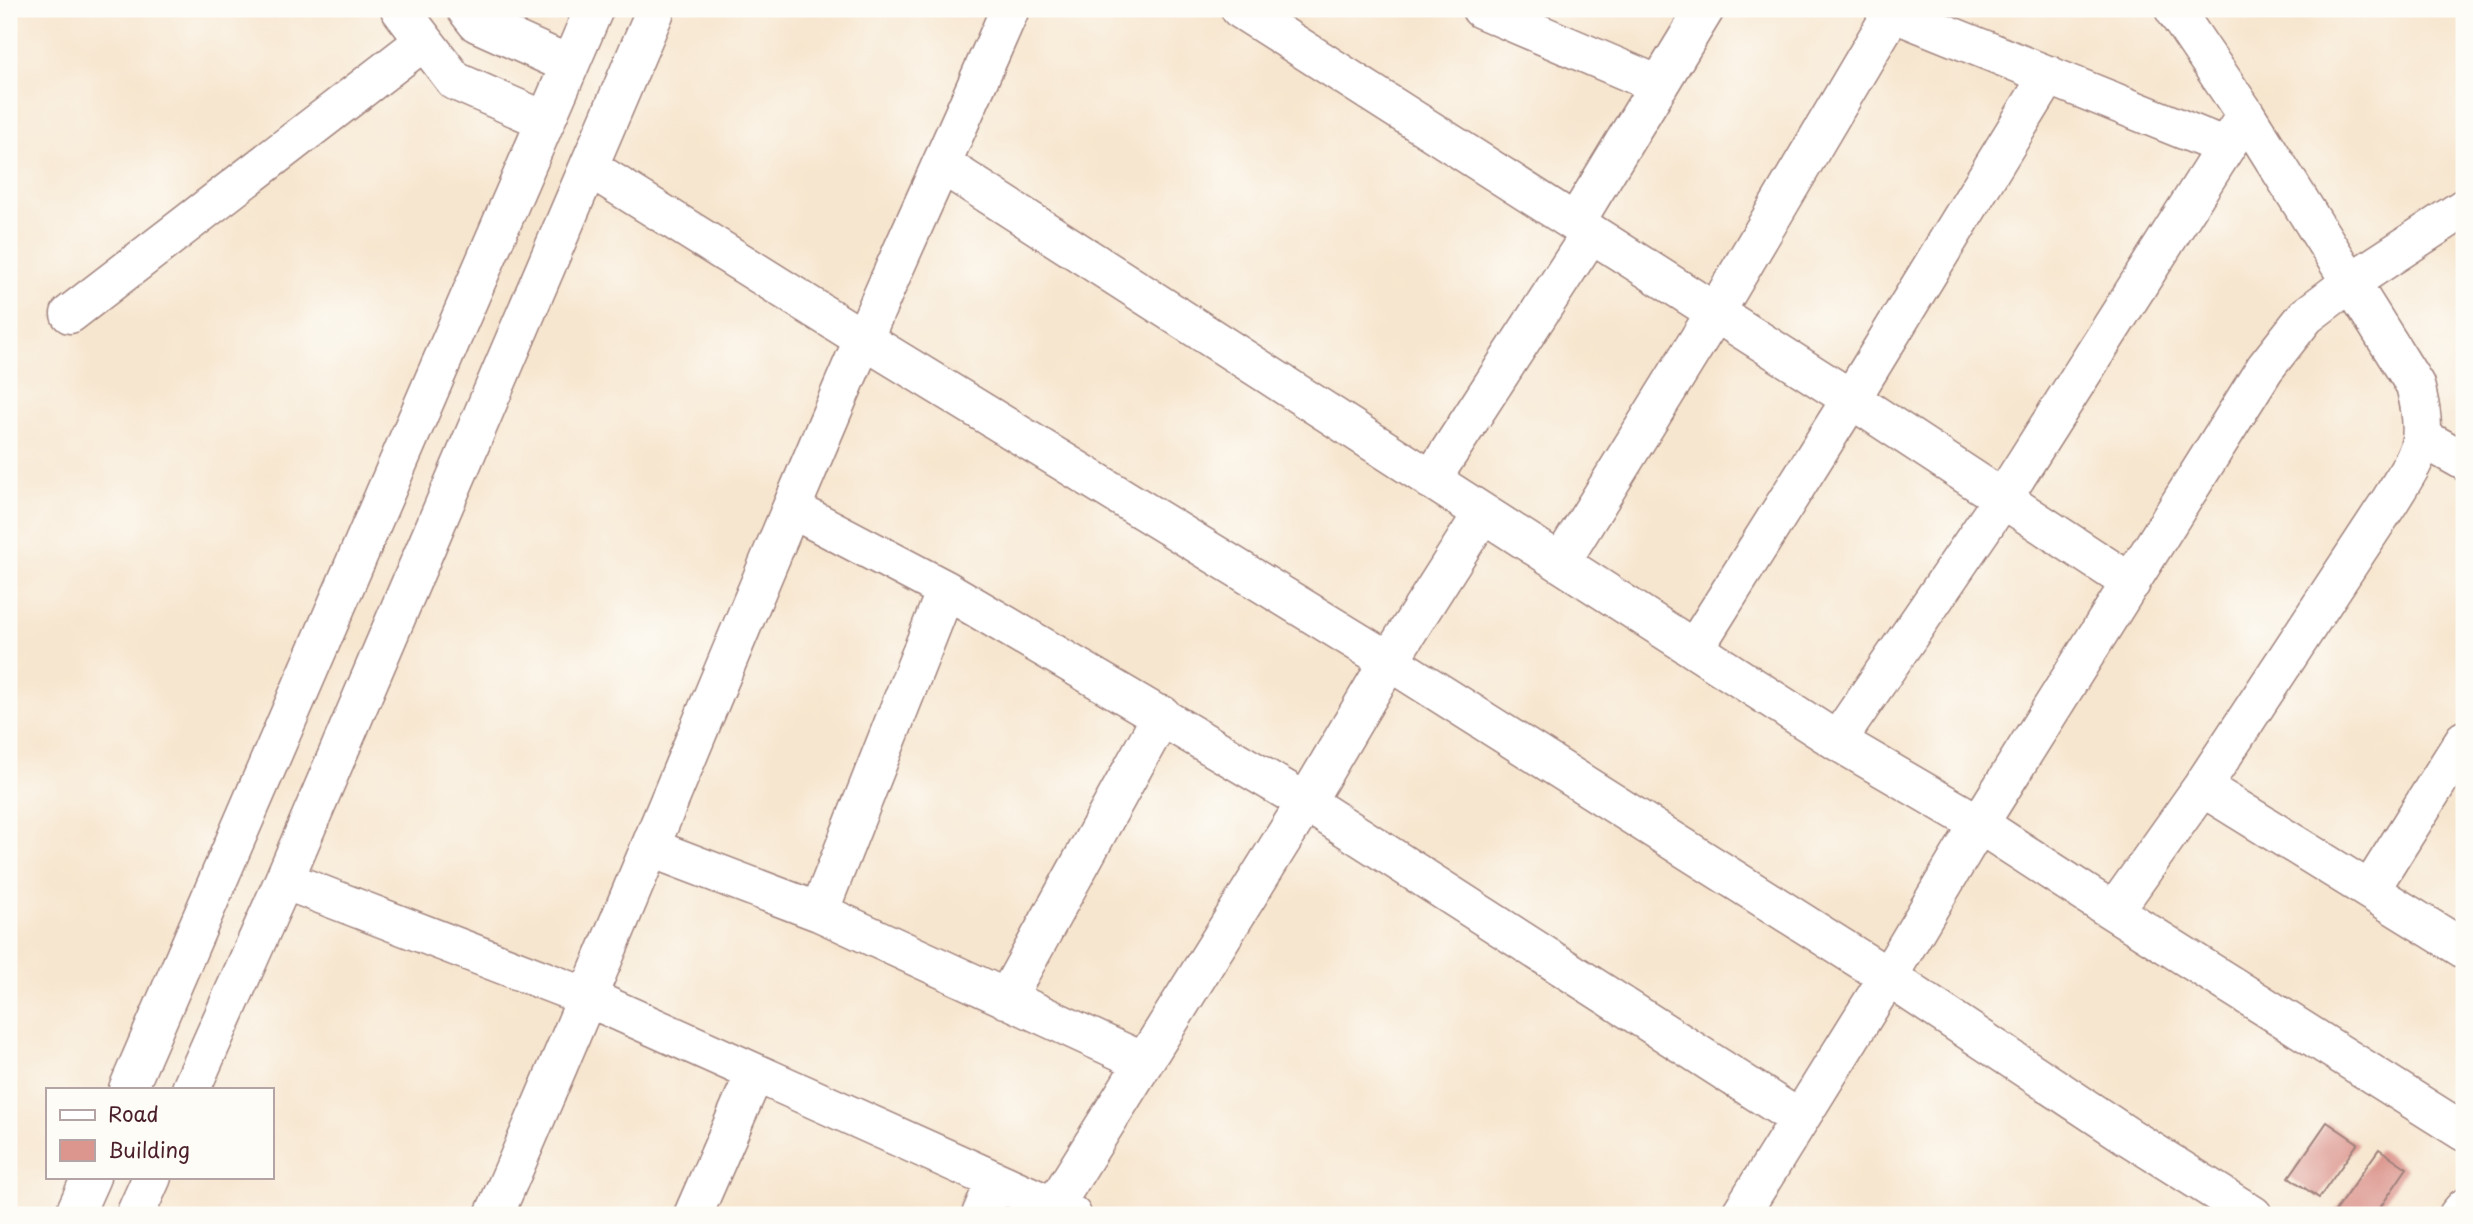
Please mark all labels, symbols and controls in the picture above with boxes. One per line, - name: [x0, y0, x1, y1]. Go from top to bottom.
- legend: [46, 1088, 273, 1178]
- text: Road: [108, 1097, 159, 1129]
- text: Building: [108, 1133, 190, 1165]

